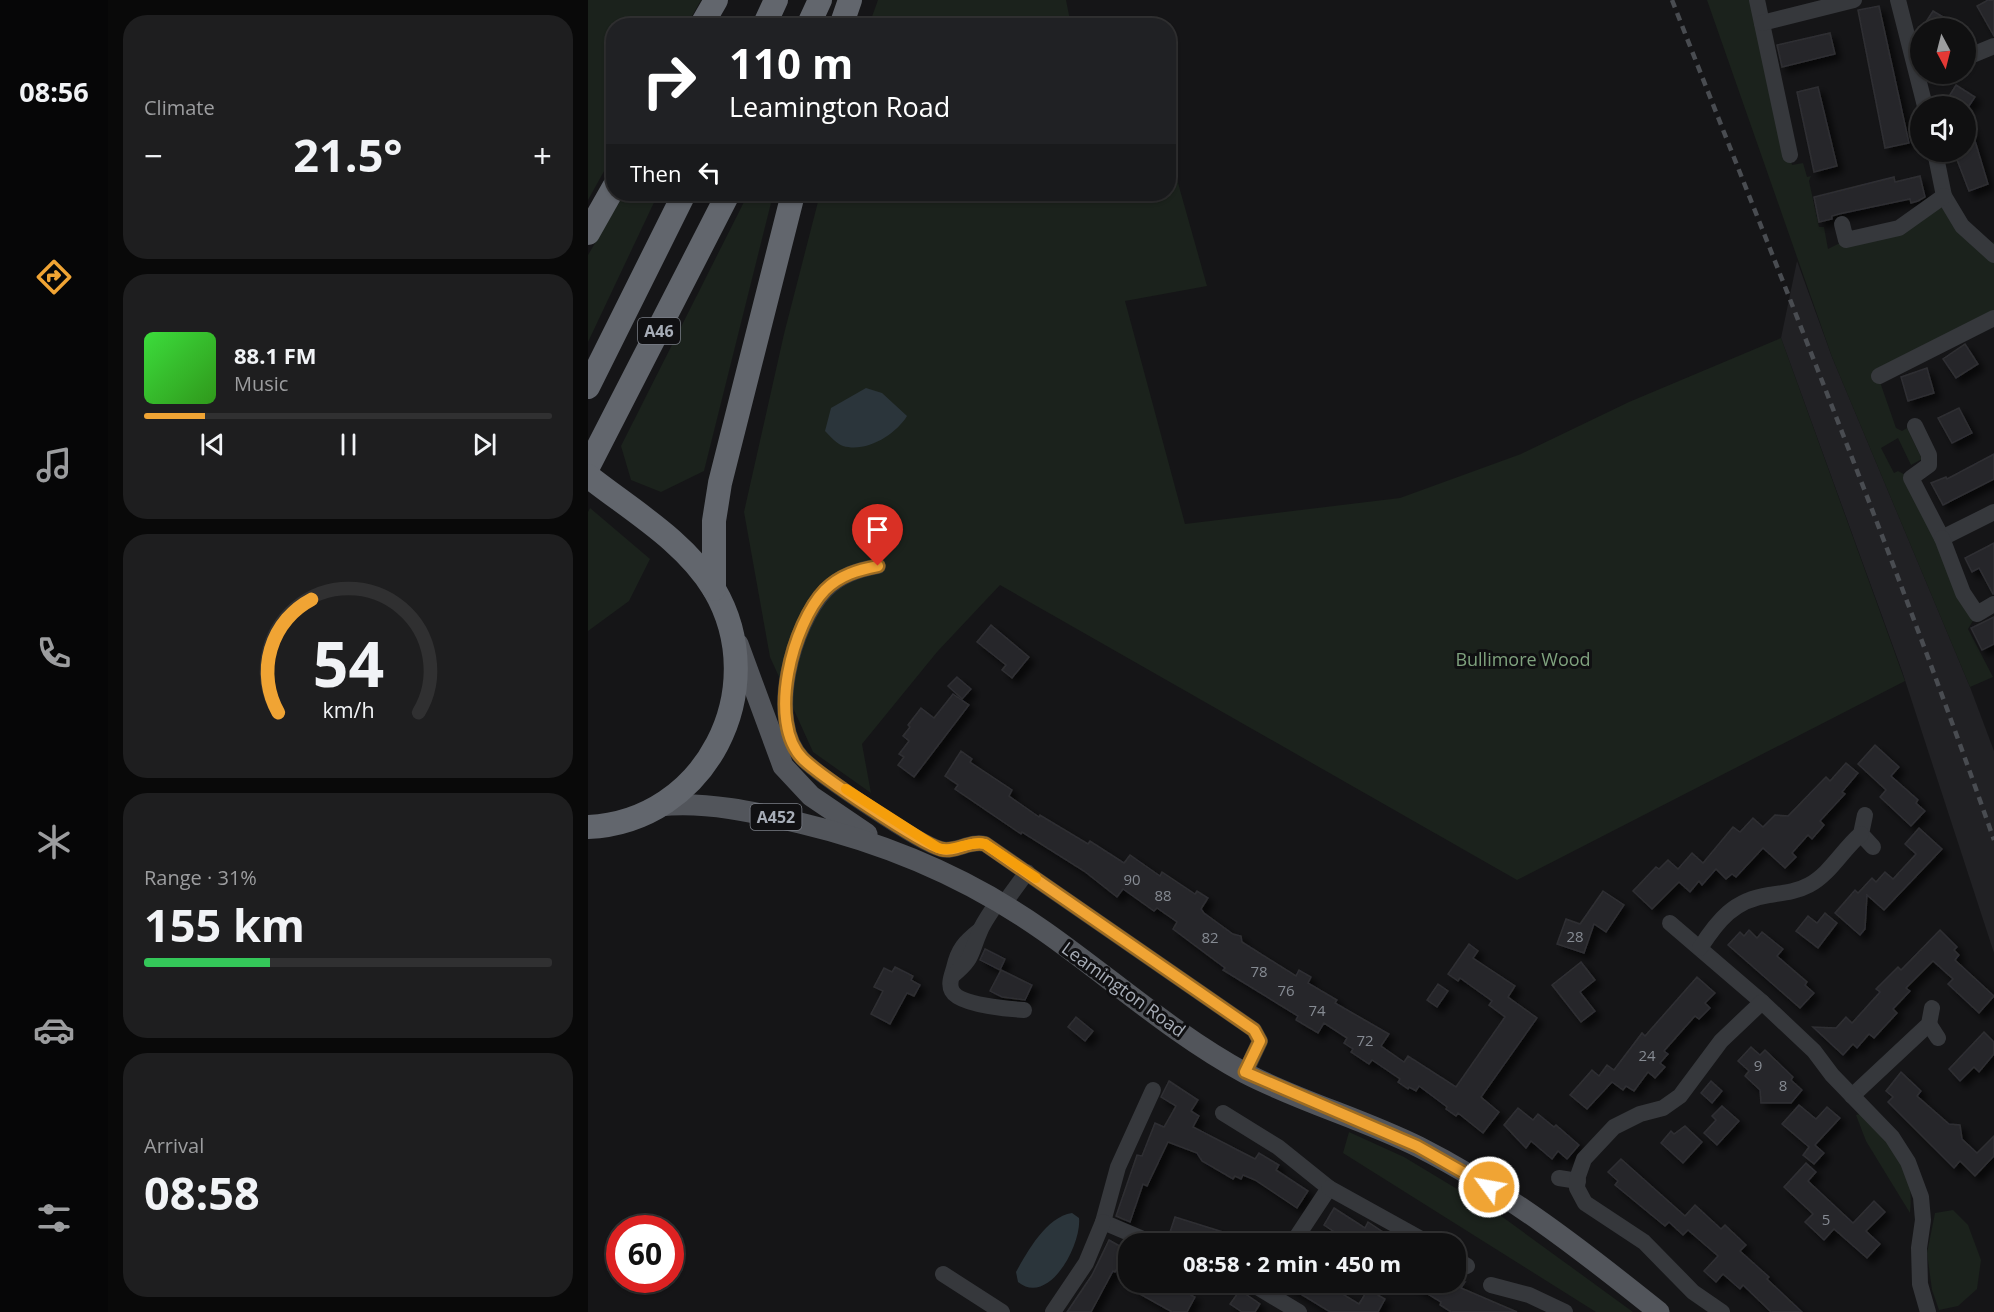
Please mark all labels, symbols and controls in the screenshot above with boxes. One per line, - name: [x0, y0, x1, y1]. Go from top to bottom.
- north arrow: [1910, 18, 1976, 84]
- map controls: [1910, 18, 1976, 162]
- text: 110 m: [729, 34, 853, 91]
- icon: right: [630, 42, 708, 120]
- text: 08:56: [19, 73, 89, 110]
- text: Leamington Road: [729, 88, 950, 125]
- text: Climate: [144, 94, 215, 121]
- button: sound: [1910, 96, 1976, 162]
- text: 21.5°: [293, 124, 403, 185]
- text: −: [144, 133, 163, 178]
- text: +: [533, 133, 552, 178]
- icon: left: [693, 156, 726, 189]
- text: Then: [630, 158, 681, 188]
- icon: directions: [33, 256, 75, 298]
- road number: A46: [638, 318, 680, 344]
- text: 88.1 FM: [234, 340, 317, 370]
- text: Music: [234, 370, 288, 397]
- icon: previous: [196, 428, 229, 461]
- icon: pause: [332, 428, 365, 461]
- icon: next: [468, 428, 501, 461]
- icon: music: [33, 444, 75, 486]
- pin: [852, 504, 903, 566]
- icon: arrive: [861, 513, 894, 546]
- text: 54: [312, 620, 384, 705]
- icon: phone: [33, 632, 75, 674]
- park label: Bullimore Wood: [1455, 647, 1591, 671]
- text: km/h: [322, 695, 374, 724]
- road number: A452: [750, 804, 801, 830]
- icon: climate: [33, 821, 75, 863]
- text: Range · 31%: [144, 864, 257, 891]
- house number: 90: [1123, 869, 1141, 889]
- house number: 88: [1154, 885, 1172, 905]
- text: 155 km: [144, 894, 305, 955]
- house number: 28: [1566, 926, 1584, 946]
- house number: 82: [1201, 927, 1219, 947]
- street label: Leamington Road: [1057, 936, 1191, 1042]
- house number: 78: [1250, 961, 1268, 981]
- house number: 76: [1277, 980, 1295, 1000]
- house number: 74: [1308, 1000, 1326, 1020]
- icon: car: [33, 1009, 75, 1051]
- house number: 72: [1356, 1030, 1374, 1050]
- house number: 24: [1638, 1045, 1656, 1065]
- house number: 9: [1754, 1055, 1762, 1075]
- house number: 8: [1779, 1075, 1787, 1095]
- text: Arrival: [144, 1132, 204, 1159]
- position arrow: [1457, 1155, 1521, 1219]
- text: 08:58: [144, 1162, 260, 1223]
- icon: filters: [33, 1197, 75, 1239]
- house number: 5: [1822, 1209, 1830, 1229]
- speed limit sign: 60: [606, 1215, 684, 1293]
- text: 08:58 · 2 min · 450 m: [1183, 1248, 1401, 1278]

